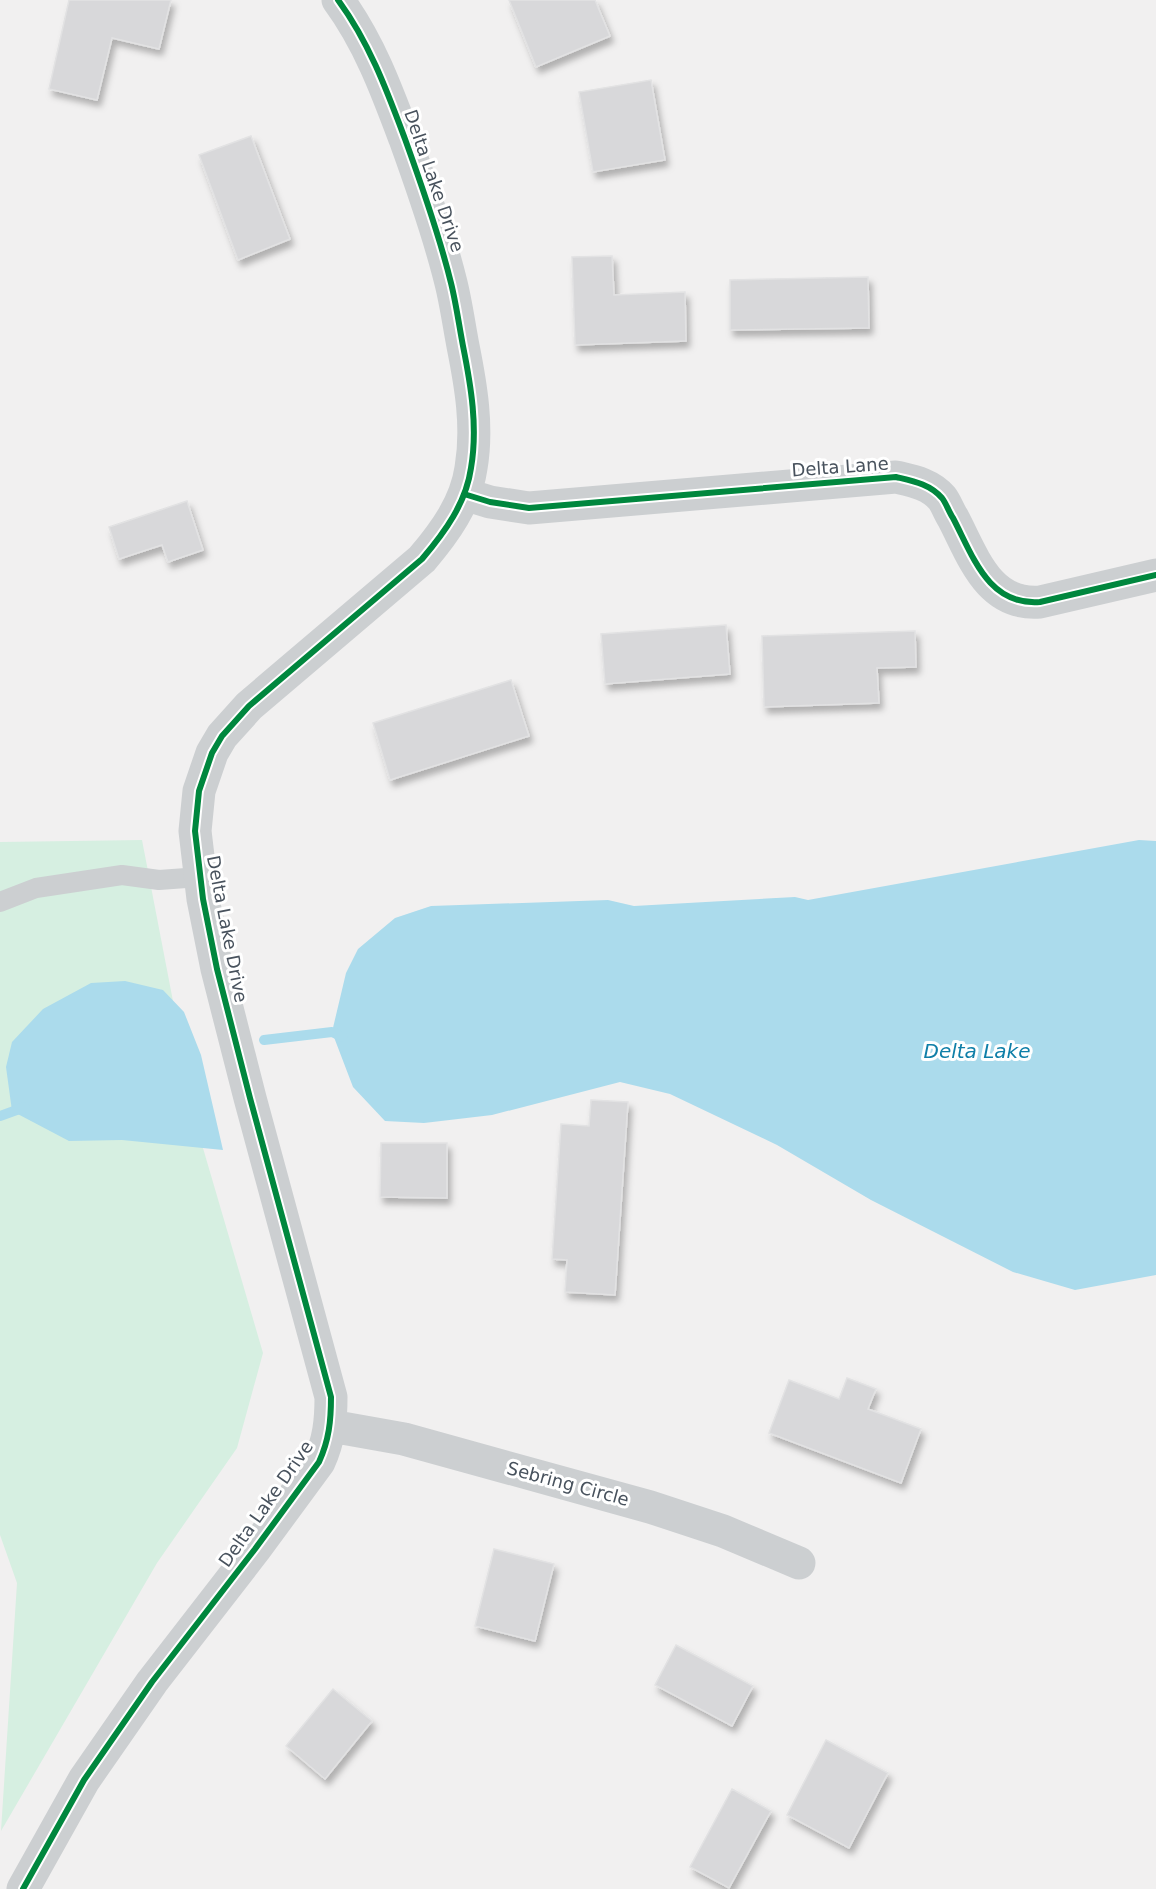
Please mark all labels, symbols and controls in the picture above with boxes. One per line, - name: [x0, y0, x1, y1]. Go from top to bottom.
- street label: Delta Lake Drive: [400, 107, 469, 255]
- street label: Delta Lane: [791, 453, 889, 480]
- street label: Delta Lake Drive: [203, 854, 252, 1004]
- water label: Delta Lake: [923, 1039, 1031, 1063]
- street label: Delta Lake Drive: [214, 1437, 317, 1571]
- street label: Sebring Circle: [505, 1457, 631, 1510]

